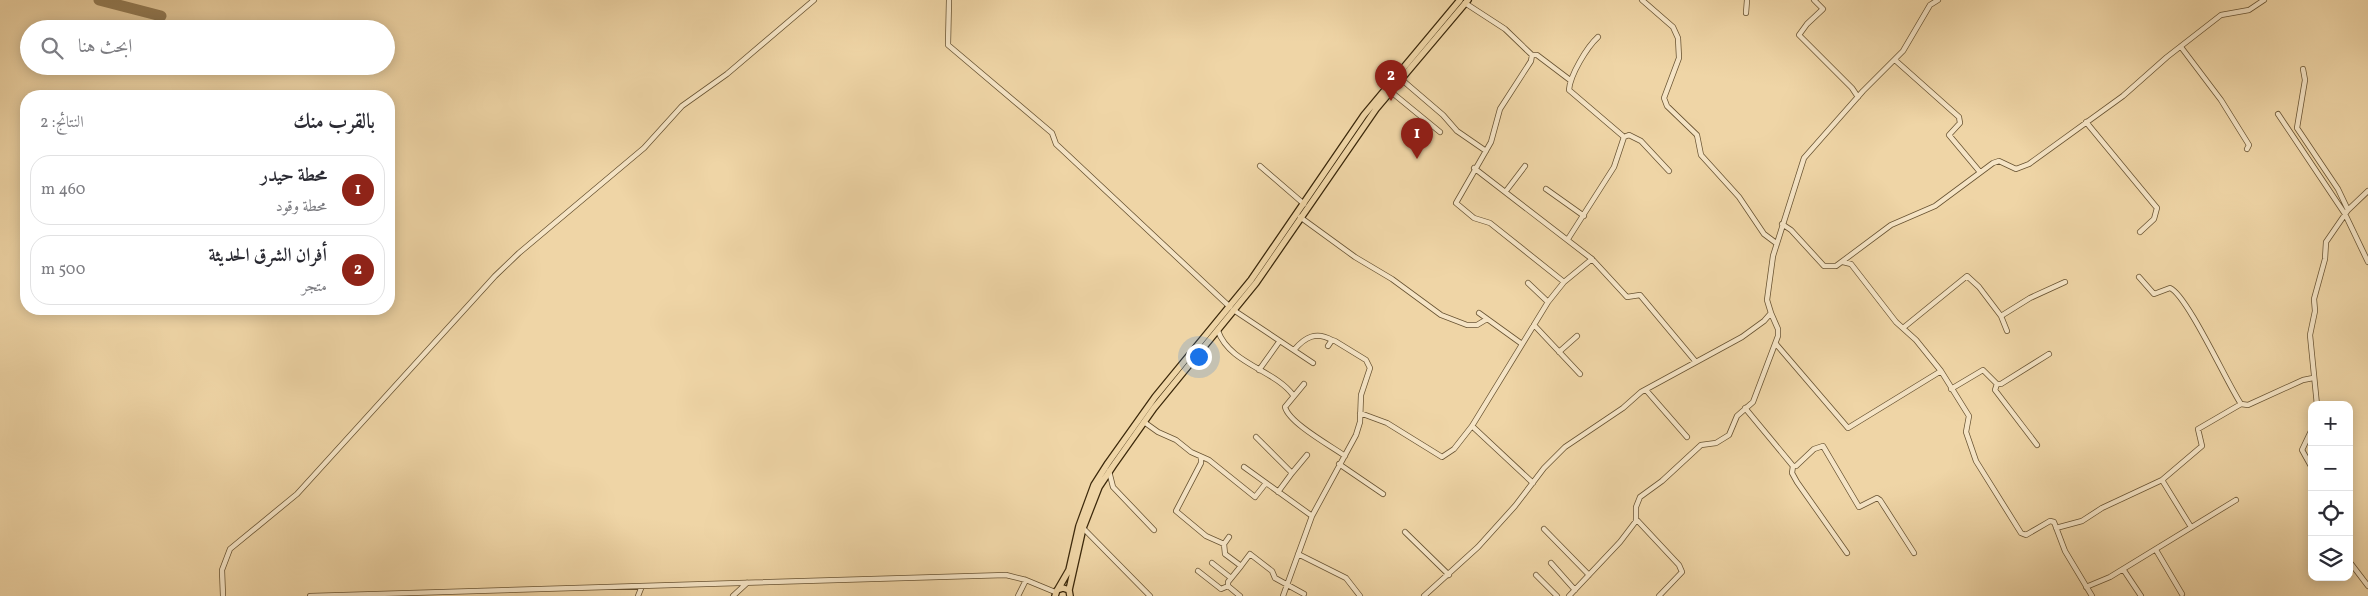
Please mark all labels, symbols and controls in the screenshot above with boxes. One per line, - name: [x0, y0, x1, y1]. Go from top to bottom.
- search box: [20, 20, 395, 75]
- icon: search: [38, 34, 66, 62]
- text: ابحث هنا: [78, 34, 132, 60]
- pin: 2: [1375, 60, 1407, 101]
- text: بالقرب منك: [293, 108, 375, 137]
- text: النتائج: 2: [40, 112, 84, 134]
- pin: 1: [1401, 118, 1433, 159]
- text: محطة حيدر: [260, 163, 327, 189]
- text: 460 m: [41, 179, 85, 201]
- text: 1: [355, 179, 361, 201]
- text: محطة وقود: [275, 196, 327, 218]
- text: أفران الشرق الحديثة: [209, 243, 327, 269]
- text: 500 m: [41, 259, 85, 281]
- text: 2: [354, 259, 362, 281]
- text: متجر: [302, 276, 327, 298]
- your location: [1186, 344, 1212, 370]
- map controls: [2308, 401, 2353, 581]
- button: +: [2308, 401, 2353, 446]
- button: −: [2308, 446, 2353, 491]
- button: locate: [2308, 491, 2353, 536]
- button: layers: [2308, 536, 2353, 581]

